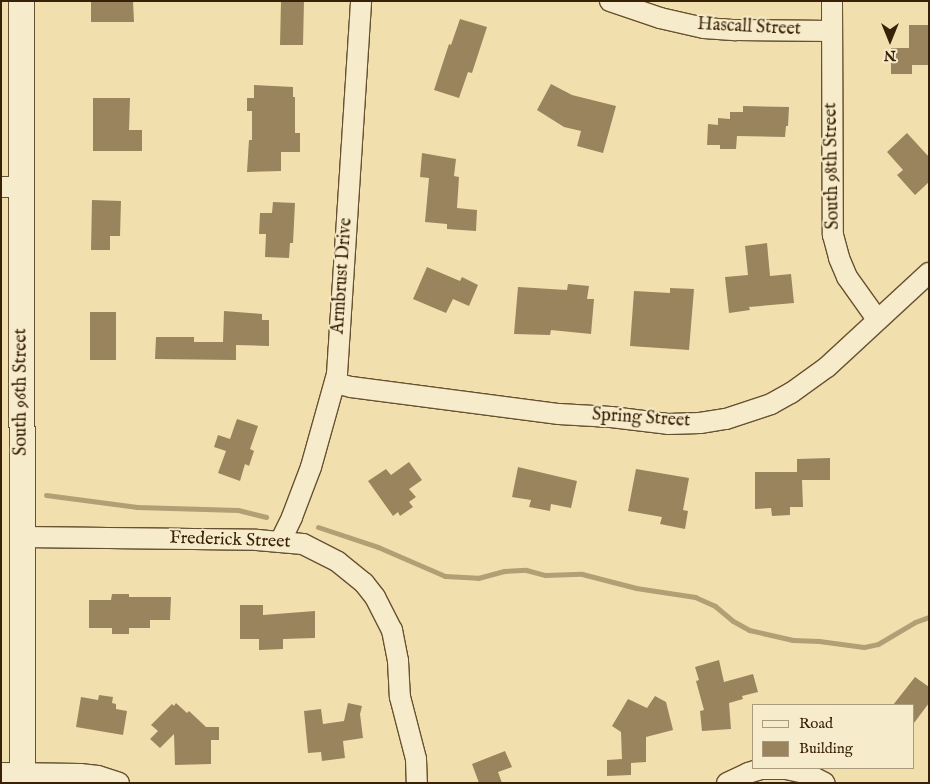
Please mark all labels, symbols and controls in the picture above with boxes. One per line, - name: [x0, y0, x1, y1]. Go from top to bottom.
- street label: Hascall Street: [697, 15, 801, 41]
- north arrow: [865, 15, 915, 65]
- text: N: [884, 46, 896, 64]
- street label: South 98th Street: [821, 102, 845, 230]
- street label: Armbrust Drive: [328, 217, 358, 335]
- street label: South 96th Street: [11, 328, 33, 456]
- street label: Spring Street: [591, 405, 691, 433]
- street label: Frederick Street: [169, 528, 291, 554]
- legend: [752, 704, 915, 769]
- text: Road: [799, 714, 833, 733]
- text: Building: [799, 739, 853, 758]

